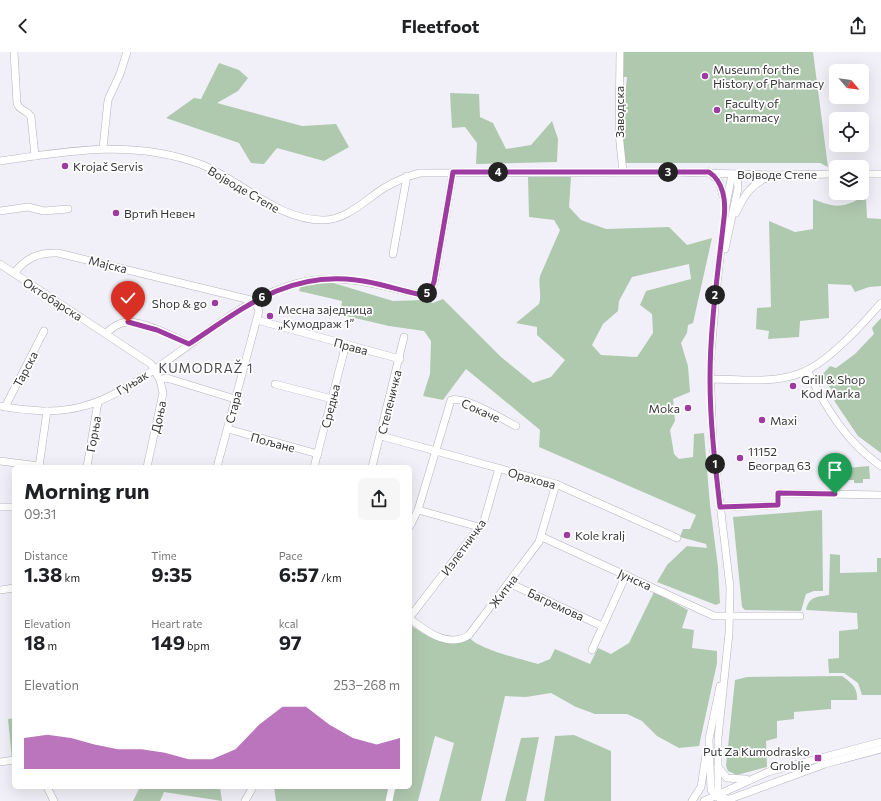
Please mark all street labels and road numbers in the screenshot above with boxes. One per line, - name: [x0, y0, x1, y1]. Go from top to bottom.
- street label: Заводска: [612, 86, 626, 138]
- street label: Војводе Степе: [206, 163, 282, 215]
- street label: Војводе Степе: [737, 167, 817, 181]
- street label: Мајска: [87, 252, 129, 276]
- street label: Октобарска: [21, 275, 85, 323]
- street label: Права: [332, 335, 370, 357]
- street label: Тарска: [10, 349, 40, 389]
- street label: Гуњак: [113, 367, 151, 397]
- street label: Степеничка: [374, 368, 404, 436]
- street label: Средња: [318, 383, 342, 429]
- street label: Стара: [222, 389, 244, 425]
- street label: Сокаче: [460, 395, 502, 425]
- street label: Доња: [148, 399, 168, 435]
- street label: Горња: [83, 415, 103, 453]
- street label: Пољане: [249, 429, 297, 455]
- street label: Орахова: [507, 465, 557, 491]
- street label: Излетничка: [438, 516, 488, 578]
- street label: Јунска: [616, 565, 654, 593]
- street label: Житна: [486, 572, 520, 610]
- street label: Багремова: [526, 585, 586, 623]

